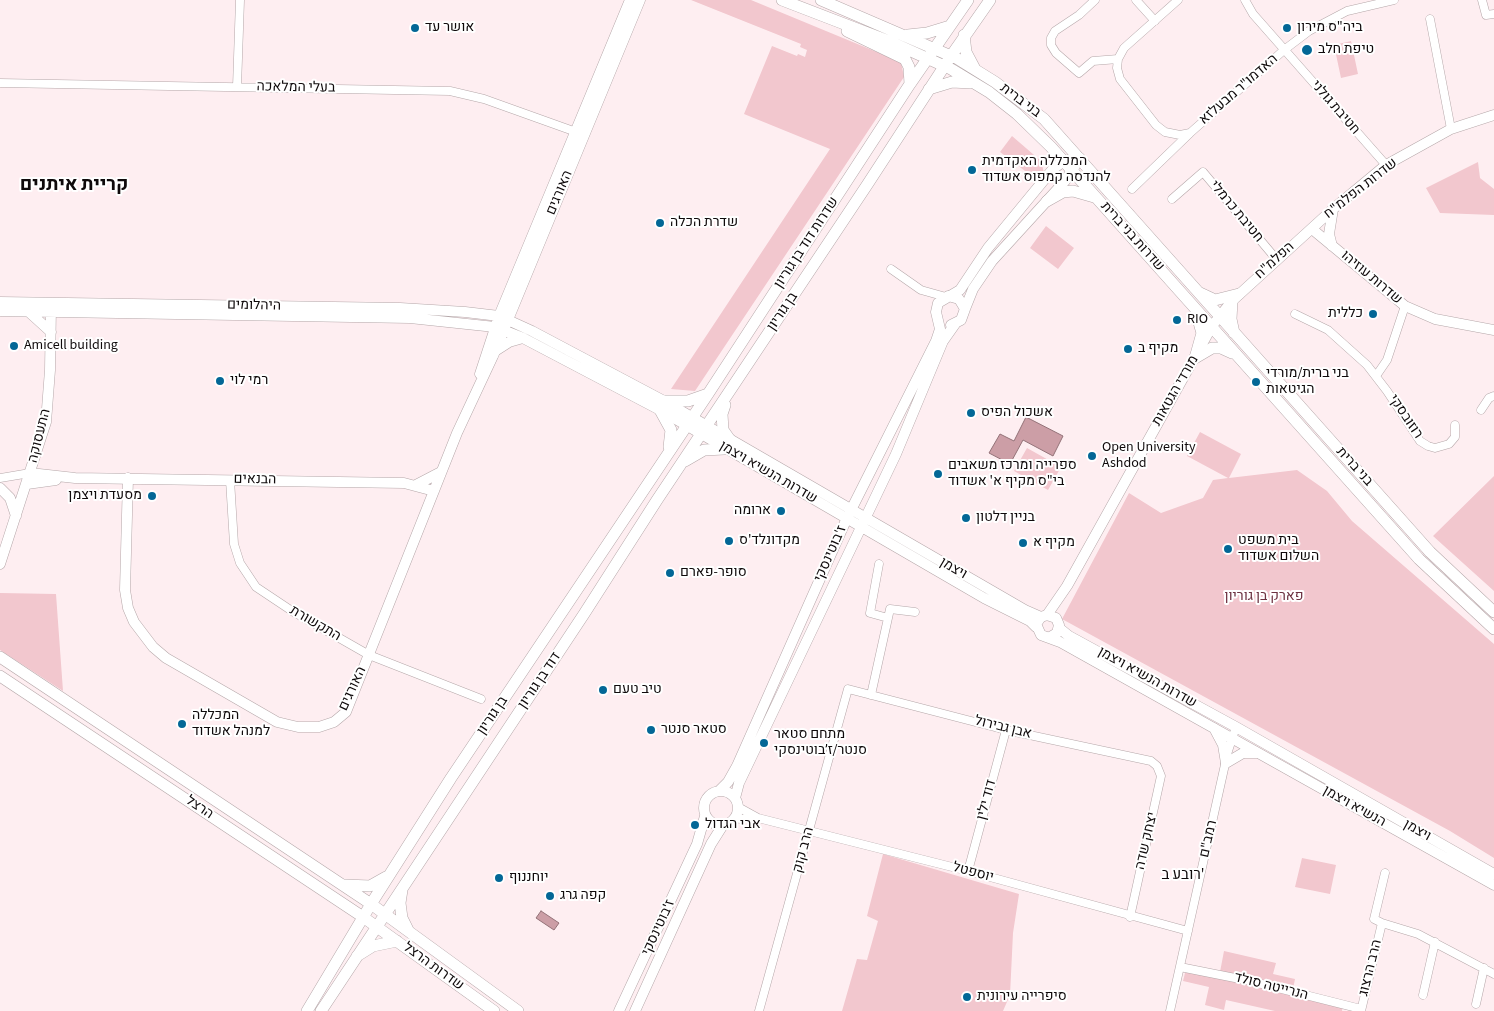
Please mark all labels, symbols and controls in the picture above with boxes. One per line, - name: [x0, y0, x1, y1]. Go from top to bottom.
- place label: אושר עד: [425, 20, 474, 36]
- place label: ביה"ס מירון: [1297, 20, 1363, 36]
- marker: אושר עד: [409, 22, 421, 34]
- marker: ביה"ס מירון: [1281, 22, 1293, 34]
- place label: טיפת חלב: [1318, 42, 1374, 58]
- marker: טיפת חלב: [1300, 43, 1314, 57]
- street label: האדמו"ר מבעלזא: [1196, 51, 1282, 129]
- street label: חטיבת גולני: [1307, 77, 1363, 139]
- street label: בעלי המלאכה: [256, 79, 336, 97]
- street label: בני ברית: [996, 80, 1044, 122]
- place label: המכללה האקדמית להנדסה קמפוס אשדוד: [982, 154, 1111, 186]
- street label: שדרות הפלמ"ח: [1321, 155, 1401, 223]
- marker: המכללה האקדמית להנדסה קמפוס אשדוד: [966, 164, 978, 176]
- street label: האורגים: [543, 168, 577, 218]
- district label: קריית איתנים: [20, 175, 128, 197]
- street label: חטיבת כרמלי: [1205, 178, 1267, 246]
- street label: שדרות דוד בן גוריון: [771, 194, 843, 292]
- street label: שדרות בני ברית: [1096, 199, 1168, 275]
- place label: שדרת הכלה: [670, 215, 738, 231]
- marker: שדרת הכלה: [654, 217, 666, 229]
- street label: הפלמ"ח: [1252, 239, 1298, 283]
- street label: שדרות עוזיהו: [1337, 248, 1405, 308]
- street label: בן גוריון: [764, 289, 802, 335]
- street label: היהלומים: [227, 297, 281, 315]
- place label: כללית: [1328, 306, 1363, 322]
- marker: כללית: [1367, 308, 1379, 320]
- place label: RIO: [1187, 312, 1208, 328]
- marker: RIO: [1171, 314, 1183, 326]
- place label: Amicell building: [24, 338, 118, 354]
- marker: Amicell building: [8, 340, 20, 352]
- place label: מקיף ב: [1138, 341, 1178, 357]
- marker: מקיף ב: [1122, 343, 1134, 355]
- street label: מורדי הגטאות: [1149, 353, 1203, 429]
- place label: בני ברית/מורדי הגיטאות: [1266, 366, 1349, 398]
- place label: רמי לוי: [230, 373, 268, 389]
- marker: רמי לוי: [214, 375, 226, 387]
- marker: בני ברית/מורדי הגיטאות: [1250, 376, 1262, 388]
- street label: רוזובסקי: [1384, 392, 1426, 442]
- place label: אשכול הפיס: [981, 405, 1053, 421]
- street label: התעסוקה: [25, 407, 55, 465]
- marker: אשכול הפיס: [965, 407, 977, 419]
- street label: שדרות הנשיא ויצמן: [716, 438, 820, 508]
- place label: Open University Ashdod: [1102, 440, 1195, 472]
- street label: בני ברית: [1332, 444, 1376, 490]
- marker: Open University Ashdod: [1086, 450, 1098, 462]
- place label: ספרייה ומרכז משאבים בי"ס מקיף א' אשדוד: [948, 458, 1077, 491]
- marker: ספרייה ומרכז משאבים בי"ס מקיף א' אשדוד: [932, 468, 944, 480]
- street label: הבנאים: [233, 471, 277, 489]
- place label: מסעדת ויצמן: [68, 488, 142, 504]
- marker: מסעדת ויצמן: [146, 490, 158, 502]
- place label: ארומה: [734, 503, 771, 519]
- marker: ארומה: [775, 505, 787, 517]
- place label: בניין דלטון: [976, 510, 1035, 526]
- marker: בניין דלטון: [960, 512, 972, 524]
- street label: ז'בוטינסקי: [811, 523, 851, 585]
- place label: מקדונלד'ס: [739, 533, 800, 549]
- place label: בית משפט השלום אשדוד: [1238, 533, 1319, 566]
- marker: מקדונלד'ס: [723, 535, 735, 547]
- place label: מקיף א: [1033, 535, 1075, 551]
- marker: מקיף א: [1017, 537, 1029, 549]
- marker: בית משפט השלום אשדוד: [1222, 543, 1234, 555]
- street label: ויצמן: [936, 554, 970, 584]
- place label: סופר-פארם: [680, 565, 747, 581]
- marker: סופר-פארם: [664, 567, 676, 579]
- park label: פארק בן גוריון: [1224, 589, 1304, 605]
- street label: התקשורת: [286, 603, 344, 645]
- street label: שדרות הנשיא ויצמן: [1095, 644, 1199, 712]
- street label: דוד בן גוריון: [515, 650, 565, 712]
- street label: האורגים: [336, 664, 370, 714]
- place label: טיב טעם: [613, 682, 662, 698]
- marker: טיב טעם: [597, 684, 609, 696]
- street label: בן גוריון: [474, 693, 512, 739]
- place label: המכללה למנהל אשדוד: [192, 708, 270, 740]
- street label: אבן גבירול: [973, 713, 1033, 743]
- marker: המכללה למנהל אשדוד: [176, 718, 188, 730]
- place label: סטאר סנטר: [661, 722, 727, 738]
- marker: סטאר סנטר: [645, 724, 657, 736]
- place label: מתחם סטאר סנטר/ז׳בוטינסקי: [774, 727, 867, 760]
- marker: מתחם סטאר סנטר/ז׳בוטינסקי: [758, 737, 770, 749]
- street label: דוד ילין: [974, 778, 1000, 822]
- street label: הנשיא ויצמן: [1320, 783, 1388, 831]
- street label: הרצל: [182, 793, 216, 823]
- street label: יצחק שדה: [1132, 811, 1162, 871]
- place label: אבי הגדול: [705, 817, 761, 833]
- street label: ויצמן: [1400, 817, 1434, 845]
- marker: אבי הגדול: [689, 819, 701, 831]
- street label: רמב"ם: [1197, 819, 1221, 859]
- street label: הרב קוק: [790, 825, 818, 875]
- street label: יוספטל: [951, 859, 995, 887]
- district label: רובע ב': [1161, 867, 1205, 885]
- place label: יוחננוף: [509, 870, 548, 886]
- marker: יוחננוף: [493, 872, 505, 884]
- place label: קפה גרג: [560, 888, 606, 904]
- marker: קפה גרג: [544, 890, 556, 902]
- street label: ז'בוטינסקי: [639, 897, 679, 959]
- street label: הרב הרצוג: [1356, 938, 1386, 998]
- street label: שדרות הרצל: [399, 939, 467, 995]
- street label: הנרייטה סולד: [1232, 970, 1310, 1004]
- place label: סיפרייה עירונית: [977, 989, 1067, 1005]
- marker: סיפרייה עירונית: [961, 991, 973, 1003]

